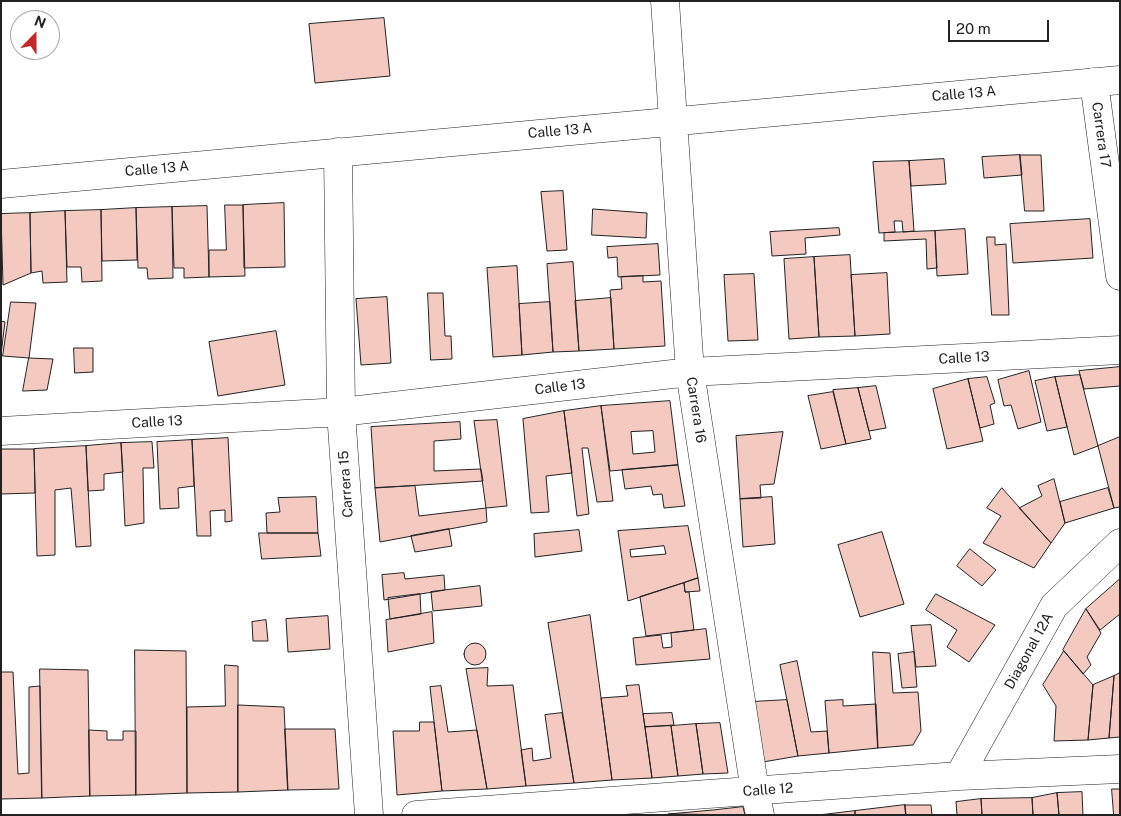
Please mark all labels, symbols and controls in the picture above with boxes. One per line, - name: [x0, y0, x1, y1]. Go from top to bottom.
- north arrow: [10, 10, 60, 60]
- scale bar: [951, 10, 1052, 42]
- text: N: [32, 13, 48, 31]
- text: 20 m: [956, 20, 991, 37]
- street label: Calle 13 A: [931, 83, 997, 105]
- street label: Carrera 17: [1088, 101, 1114, 169]
- street label: Calle 13 A: [527, 120, 593, 142]
- street label: Calle 13 A: [124, 158, 190, 180]
- street label: Calle 13: [938, 348, 990, 368]
- street label: Calle 13: [534, 376, 586, 398]
- street label: Carrera 16: [682, 376, 710, 444]
- street label: Calle 13: [131, 412, 183, 432]
- street label: Carrera 15: [335, 450, 357, 518]
- street label: Diagonal 12A: [1001, 610, 1057, 692]
- street label: Calle 12: [742, 780, 794, 800]

